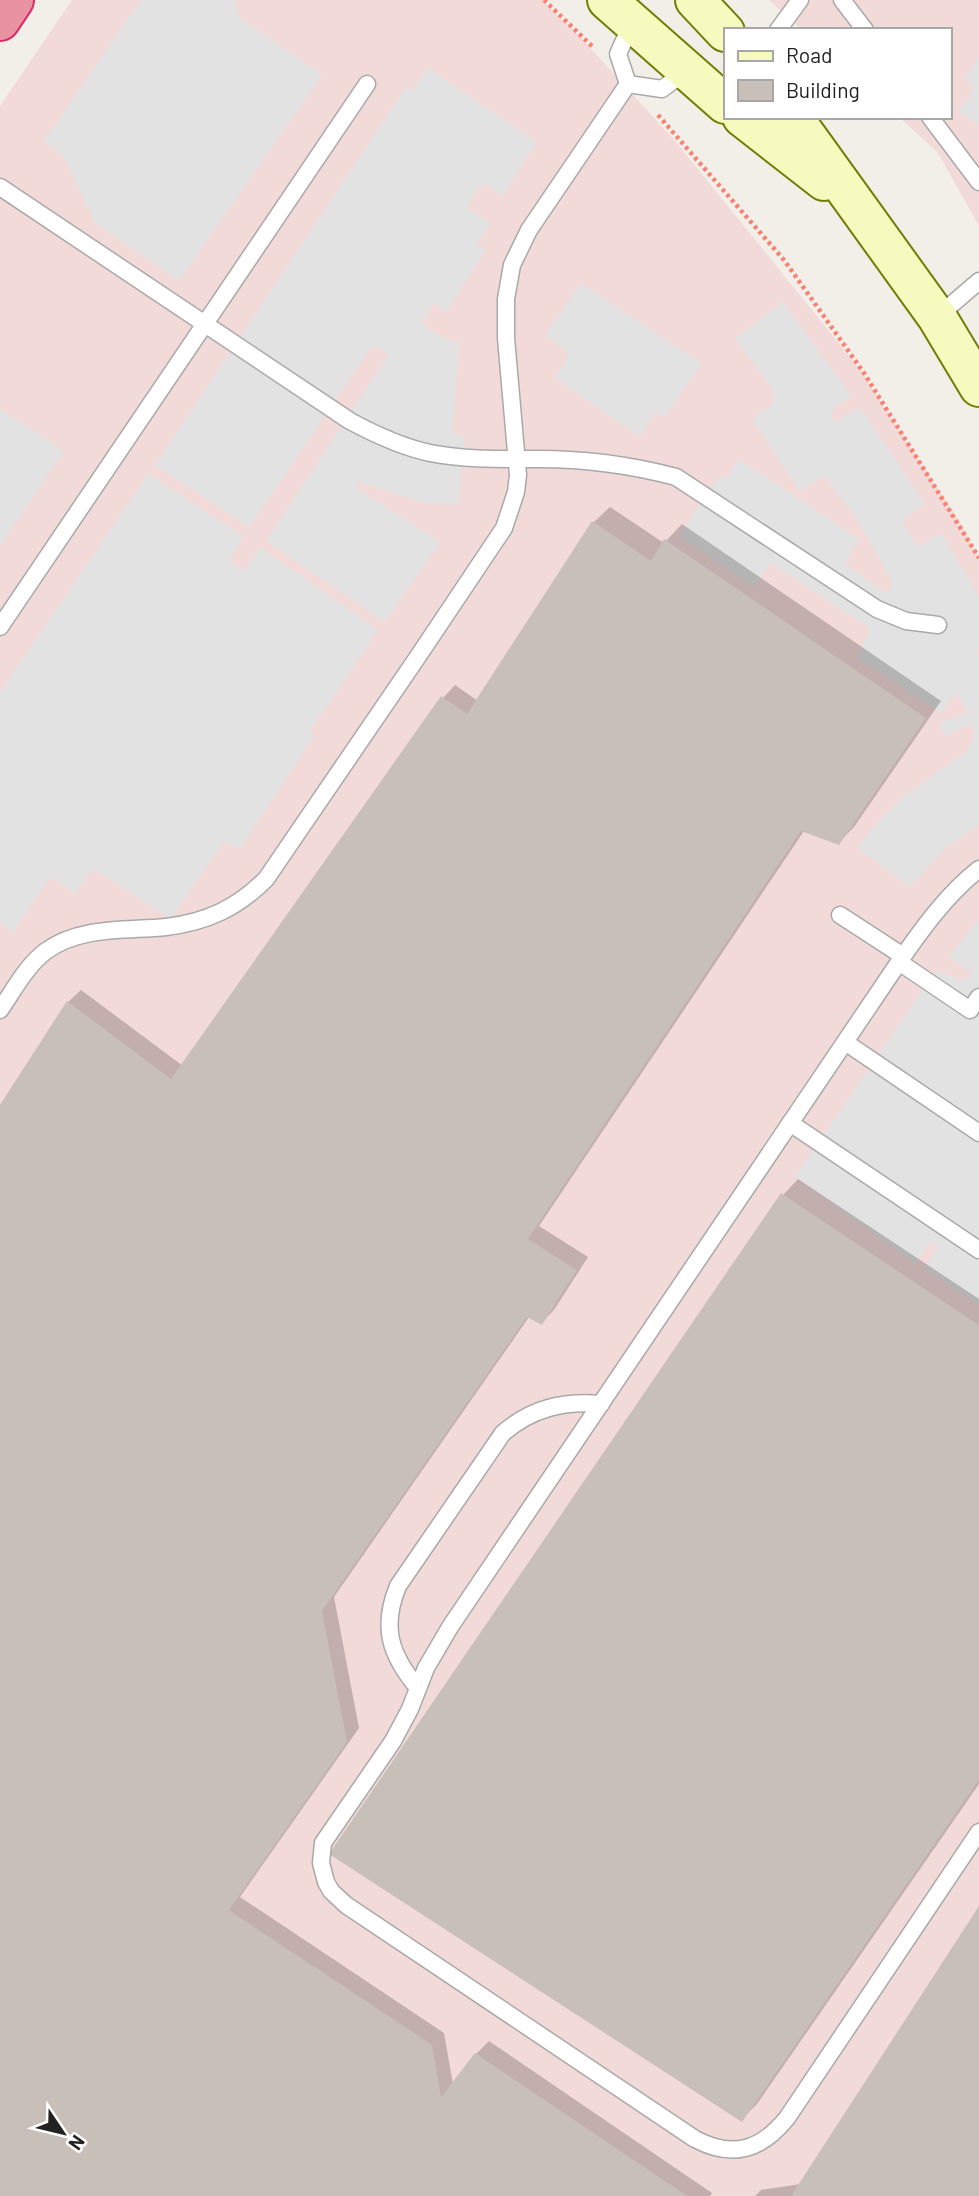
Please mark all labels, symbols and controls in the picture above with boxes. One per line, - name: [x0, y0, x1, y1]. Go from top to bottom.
- legend: [724, 28, 951, 119]
- text: Road: [786, 42, 832, 67]
- text: Building: [786, 77, 860, 102]
- north arrow: [28, 2098, 98, 2168]
- text: N: [64, 2131, 90, 2155]

